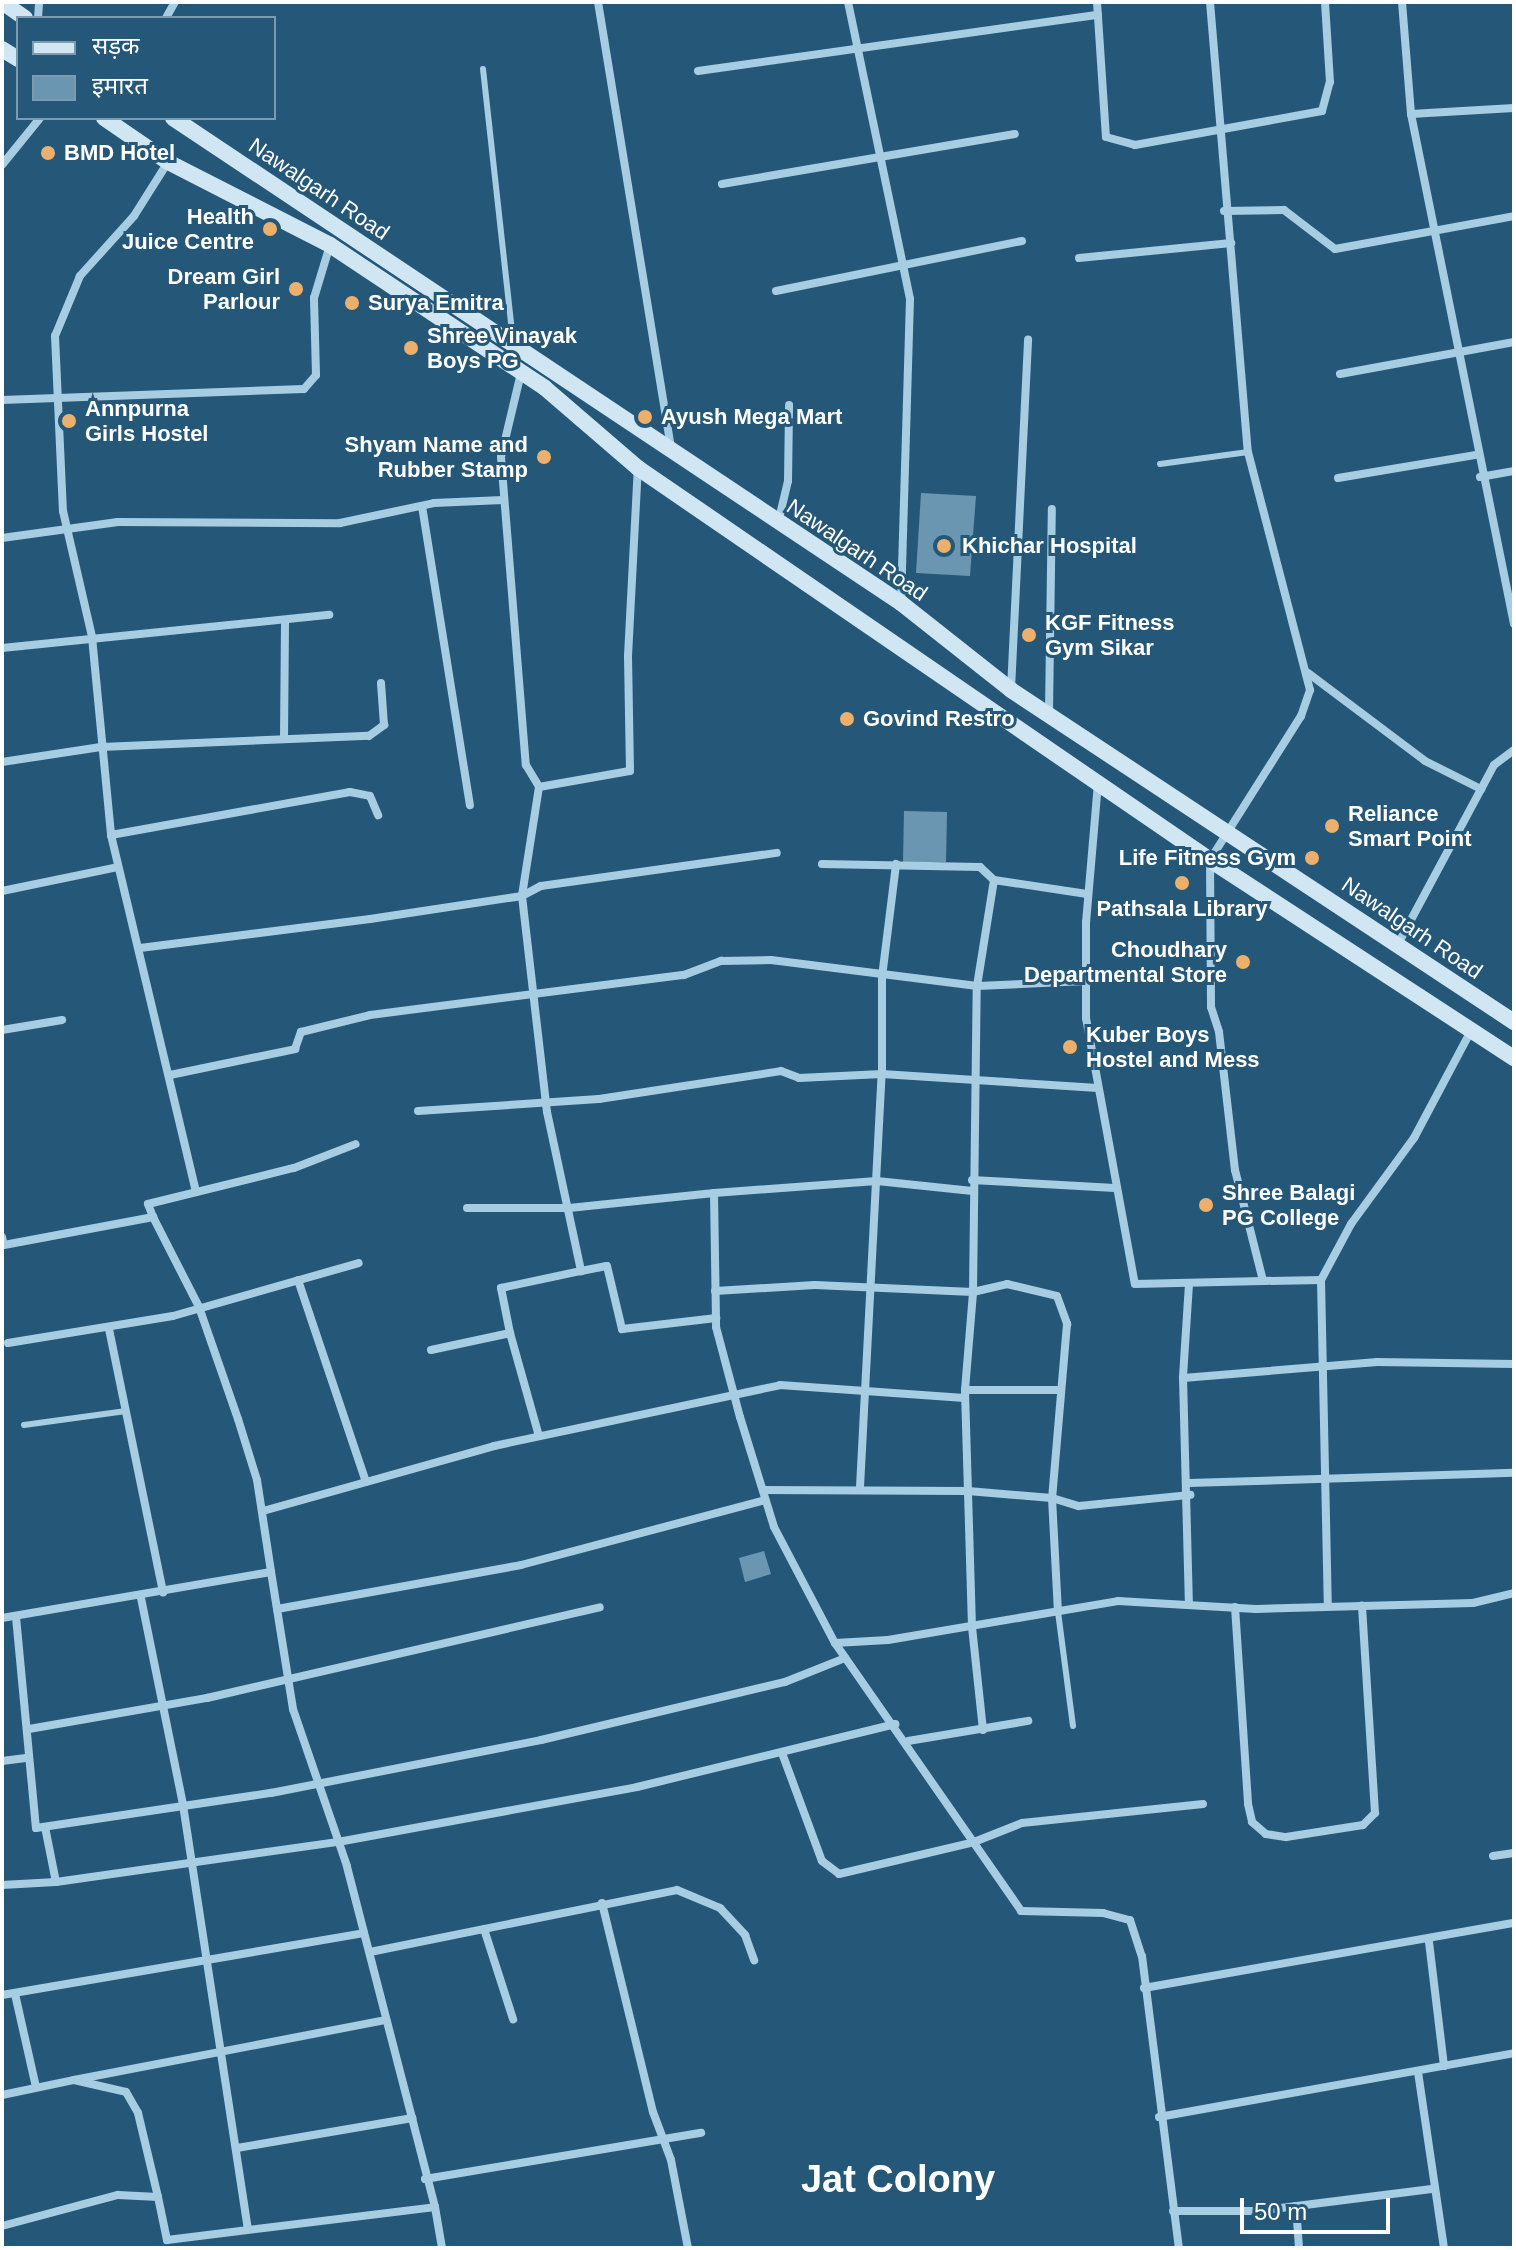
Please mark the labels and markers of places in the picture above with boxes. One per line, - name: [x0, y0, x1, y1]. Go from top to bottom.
- place label: BMD Hotel: [64, 140, 175, 166]
- marker: BMD Hotel: [39, 144, 57, 162]
- place label: Health Juice Centre: [122, 203, 254, 254]
- marker: Health Juice Centre: [261, 220, 279, 238]
- place label: Dream Girl Parlour: [168, 263, 280, 314]
- marker: Dream Girl Parlour: [287, 280, 305, 298]
- place label: Surya Emitra: [368, 290, 504, 316]
- marker: Surya Emitra: [343, 294, 361, 312]
- place label: Shree Vinayak Boys PG: [427, 322, 577, 374]
- marker: Shree Vinayak Boys PG: [402, 339, 420, 357]
- place label: Annpurna Girls Hostel: [85, 395, 208, 446]
- place label: Ayush Mega Mart: [661, 404, 842, 430]
- marker: Ayush Mega Mart: [636, 408, 654, 426]
- marker: Annpurna Girls Hostel: [60, 412, 78, 430]
- place label: Shyam Name and Rubber Stamp: [345, 431, 528, 482]
- marker: Shyam Name and Rubber Stamp: [535, 448, 553, 466]
- place label: Khichar Hospital: [962, 533, 1137, 559]
- marker: Khichar Hospital: [933, 535, 955, 557]
- place label: KGF Fitness Gym Sikar: [1045, 609, 1175, 660]
- marker: KGF Fitness Gym Sikar: [1020, 626, 1038, 644]
- place label: Govind Restro: [863, 706, 1015, 732]
- marker: Govind Restro: [838, 710, 856, 728]
- place label: Reliance Smart Point: [1348, 800, 1471, 852]
- marker: Reliance Smart Point: [1323, 817, 1341, 835]
- place label: Life Fitness Gym: [1119, 845, 1296, 871]
- marker: Life Fitness Gym: [1303, 849, 1321, 867]
- marker: Pathsala Library: [1173, 874, 1191, 892]
- place label: Pathsala Library: [1096, 896, 1268, 922]
- place label: Choudhary Departmental Store: [1024, 936, 1227, 988]
- marker: Choudhary Departmental Store: [1234, 953, 1252, 971]
- place label: Kuber Boys Hostel and Mess: [1086, 1021, 1260, 1072]
- marker: Kuber Boys Hostel and Mess: [1061, 1038, 1079, 1056]
- place label: Shree Balagi PG College: [1222, 1179, 1355, 1230]
- marker: Shree Balagi PG College: [1197, 1196, 1215, 1214]

